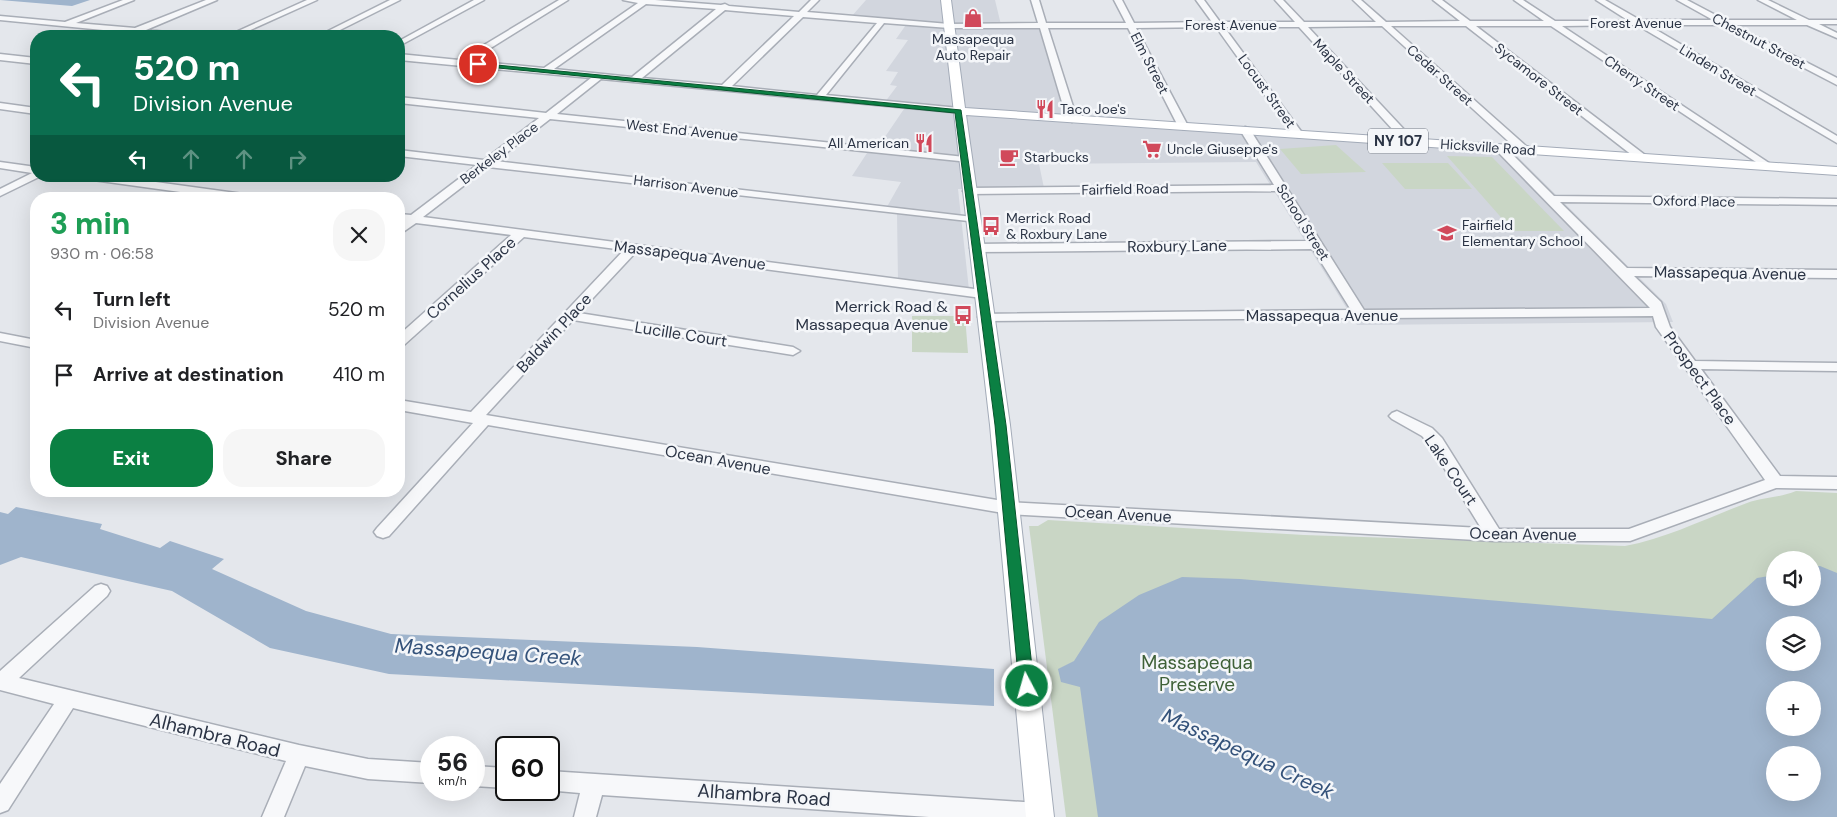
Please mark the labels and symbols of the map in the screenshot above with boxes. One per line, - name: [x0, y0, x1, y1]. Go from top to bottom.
- shop icon: Massapequa Auto Repair: [962, 7, 984, 29]
- street label: Chestnut Street: [1709, 9, 1809, 73]
- street label: Forest Avenue: [1590, 14, 1682, 32]
- street label: Forest Avenue: [1185, 16, 1277, 34]
- street label: Elm Street: [1127, 29, 1173, 97]
- place label: Massapequa Auto Repair: [932, 30, 1014, 64]
- street label: Maple Street: [1309, 35, 1379, 107]
- street label: Sycamore Street: [1491, 39, 1587, 119]
- street label: Linden Street: [1676, 40, 1760, 100]
- street label: Cedar Street: [1403, 41, 1477, 109]
- pin: [457, 43, 499, 85]
- street label: Locust Street: [1234, 51, 1300, 131]
- street label: Cherry Street: [1601, 51, 1683, 115]
- restaurant icon: Taco Joe's: [1034, 98, 1056, 120]
- place label: Taco Joe's: [1060, 100, 1126, 118]
- street label: West End Avenue: [625, 115, 739, 145]
- street label: Berkeley Place: [456, 118, 542, 188]
- road number: NY 107: [1368, 128, 1428, 154]
- restaurant icon: All American: [913, 132, 935, 154]
- place label: All American: [828, 134, 909, 152]
- street label: Hicksville Road: [1440, 135, 1536, 159]
- supermarket icon: Uncle Giuseppe's: [1141, 138, 1163, 160]
- place label: Uncle Giuseppe's: [1167, 140, 1278, 158]
- cafe icon: Starbucks: [998, 146, 1020, 168]
- place label: Starbucks: [1024, 148, 1089, 166]
- street label: Harrison Avenue: [633, 171, 740, 201]
- street label: Fairfield Road: [1081, 179, 1169, 199]
- street label: School Street: [1272, 180, 1334, 264]
- street label: Oxford Place: [1652, 191, 1736, 211]
- place label: Merrick Road & Roxbury Lane: [1006, 209, 1107, 243]
- bus stop icon: Merrick Road & Roxbury Lane: [980, 215, 1002, 237]
- place label: Fairfield Elementary School: [1462, 216, 1583, 250]
- school or university icon: Fairfield Elementary School: [1436, 222, 1458, 244]
- street label: Cornelius Place: [422, 232, 520, 324]
- street label: Massapequa Avenue: [613, 235, 767, 275]
- street label: Roxbury Lane: [1127, 235, 1227, 257]
- street label: Massapequa Avenue: [1654, 261, 1806, 285]
- street label: Baldwin Place: [512, 289, 596, 377]
- place label: Merrick Road & Massapequa Avenue: [795, 296, 948, 335]
- bus stop icon: Merrick Road & Massapequa Avenue: [952, 304, 974, 326]
- street label: Massapequa Avenue: [1246, 305, 1398, 326]
- street label: Lucille Court: [633, 316, 729, 352]
- street label: Prospect Place: [1659, 327, 1741, 429]
- street label: Lake Court: [1420, 431, 1482, 509]
- street label: Ocean Avenue: [663, 440, 773, 480]
- street label: Ocean Avenue: [1064, 501, 1172, 527]
- street label: Ocean Avenue: [1469, 523, 1577, 545]
- water label: Massapequa Creek: [394, 632, 583, 673]
- park label: Massapequa Preserve: [1141, 650, 1253, 697]
- position arrow: [1000, 659, 1052, 711]
- water label: Massapequa Creek: [1157, 702, 1339, 806]
- street label: Alhambra Road: [147, 707, 283, 763]
- speed limit sign: 60: [495, 736, 560, 801]
- street label: Alhambra Road: [696, 778, 832, 812]

